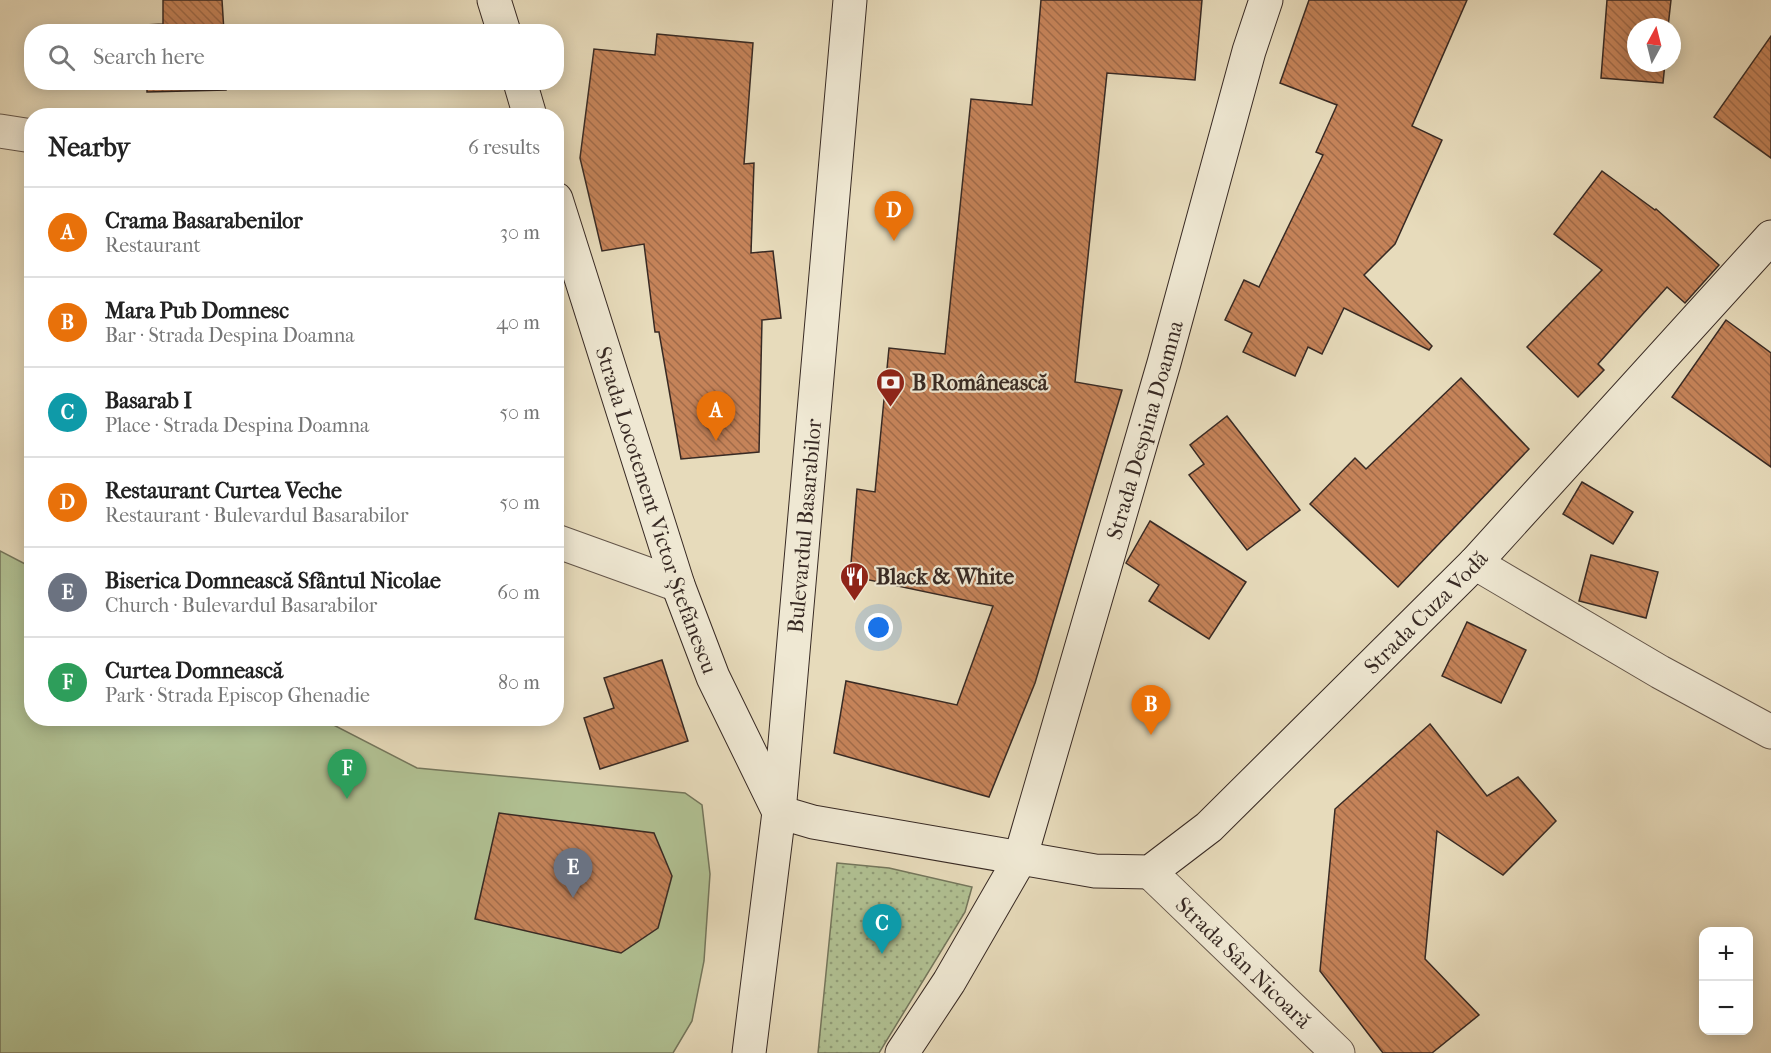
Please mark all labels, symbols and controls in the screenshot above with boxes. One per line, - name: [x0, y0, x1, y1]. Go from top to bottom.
- north arrow: [1627, 18, 1681, 72]
- search box: [24, 24, 564, 90]
- icon: search: [45, 41, 78, 74]
- text: Search here: [93, 44, 205, 70]
- text: Nearby: [48, 132, 130, 163]
- text: 6 results: [468, 136, 540, 159]
- pin: D: [874, 192, 914, 241]
- text: Crama Basarabenilor: [105, 208, 303, 234]
- text: A: [61, 221, 74, 244]
- text: 30 m: [500, 221, 540, 244]
- text: Restaurant: [105, 234, 201, 257]
- text: Mara Pub Domnesc: [105, 298, 289, 324]
- text: B: [61, 311, 74, 334]
- text: 40 m: [496, 311, 540, 334]
- street label: Strada Despina Doamna: [1101, 317, 1189, 543]
- text: Bar · Strada Despina Doamna: [105, 324, 355, 347]
- street label: Strada Locotenent Victor Ștefănescu: [589, 344, 723, 678]
- bank icon: B Românească: [875, 366, 907, 408]
- place label: B Românească: [912, 370, 1049, 396]
- text: Basarab I: [105, 388, 192, 414]
- pin: A: [696, 392, 736, 441]
- text: C: [61, 401, 74, 424]
- text: 50 m: [499, 401, 540, 424]
- text: Place · Strada Despina Doamna: [105, 414, 369, 437]
- street label: Bulevardul Basarabilor: [783, 417, 827, 634]
- text: Restaurant Curtea Veche: [105, 478, 342, 504]
- text: D: [60, 491, 75, 514]
- text: 50 m: [499, 491, 540, 514]
- text: Restaurant · Bulevardul Basarabilor: [105, 504, 409, 527]
- street label: Strada Cuza Vodă: [1359, 545, 1494, 680]
- restaurant icon: Black & White: [839, 560, 871, 602]
- place label: Black & White: [876, 564, 1014, 590]
- text: Biserica Domnească Sfântul Nicolae: [105, 568, 441, 594]
- text: E: [61, 581, 74, 604]
- text: 60 m: [497, 581, 540, 604]
- text: Church · Bulevardul Basarabilor: [105, 594, 377, 617]
- your location: [864, 613, 893, 642]
- text: Curtea Domnească: [105, 658, 283, 684]
- text: F: [62, 671, 73, 694]
- text: 80 m: [498, 671, 540, 694]
- text: Park · Strada Episcop Ghenadie: [105, 684, 370, 707]
- pin: B: [1132, 686, 1170, 735]
- pin: F: [328, 750, 366, 799]
- pin: E: [554, 848, 592, 898]
- street label: Strada Sân Nicoară: [1170, 892, 1317, 1035]
- pin: C: [862, 904, 902, 954]
- map controls: [1699, 927, 1753, 1035]
- button: +: [1699, 927, 1753, 981]
- button: −: [1699, 981, 1753, 1035]

